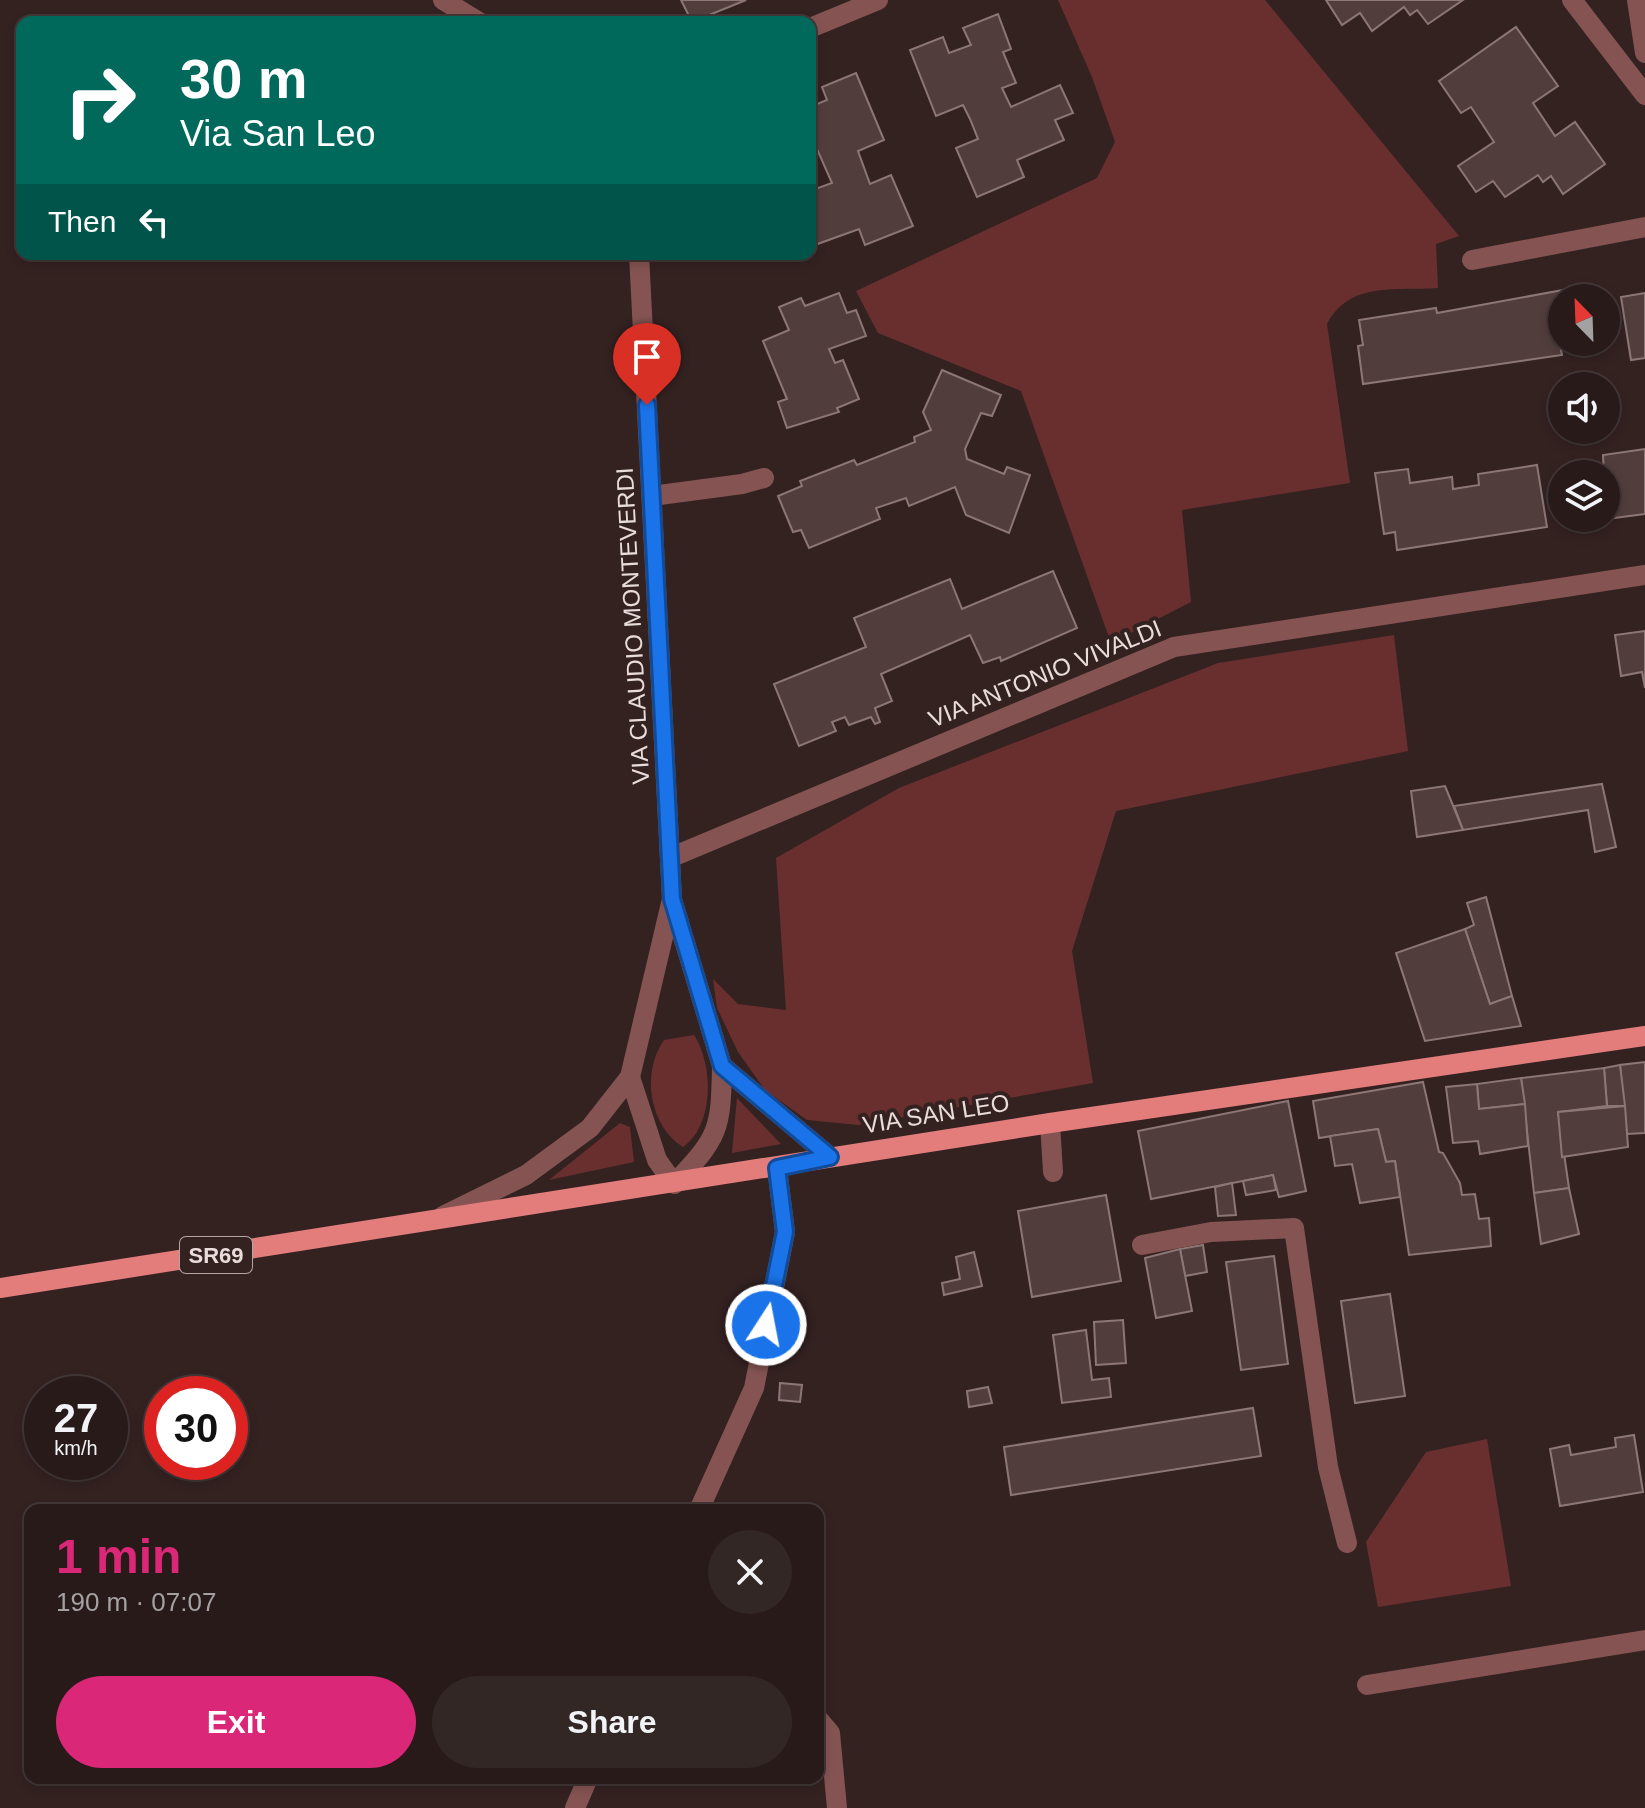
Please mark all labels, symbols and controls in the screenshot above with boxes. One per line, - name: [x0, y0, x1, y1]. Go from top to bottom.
- text: 30 m: [180, 47, 308, 110]
- icon: right: [48, 48, 152, 152]
- text: Via San Leo: [180, 113, 376, 154]
- icon: left: [132, 200, 176, 244]
- text: Then: [48, 205, 116, 238]
- north arrow: [1548, 284, 1620, 356]
- map controls: [1548, 284, 1620, 532]
- pin: [613, 323, 681, 405]
- icon: arrive: [625, 335, 669, 379]
- button: sound: [1548, 372, 1620, 444]
- button: layers: [1548, 460, 1620, 532]
- street label: VIA CLAUDIO MONTEVERDI: [611, 467, 654, 785]
- street label: VIA ANTONIO VIVALDI: [925, 614, 1165, 733]
- street label: VIA SAN LEO: [861, 1089, 1011, 1138]
- road number: SR69: [180, 1237, 252, 1273]
- position arrow: [724, 1283, 808, 1367]
- speed limit sign: 30: [144, 1376, 248, 1480]
- text: 27: [54, 1396, 98, 1440]
- text: km/h: [54, 1437, 98, 1459]
- text: 1 min: [56, 1530, 181, 1583]
- button: close: [708, 1530, 792, 1614]
- text: 190 m · 07:07: [56, 1587, 216, 1617]
- button: Exit: [56, 1676, 416, 1768]
- button: Share: [432, 1676, 792, 1768]

